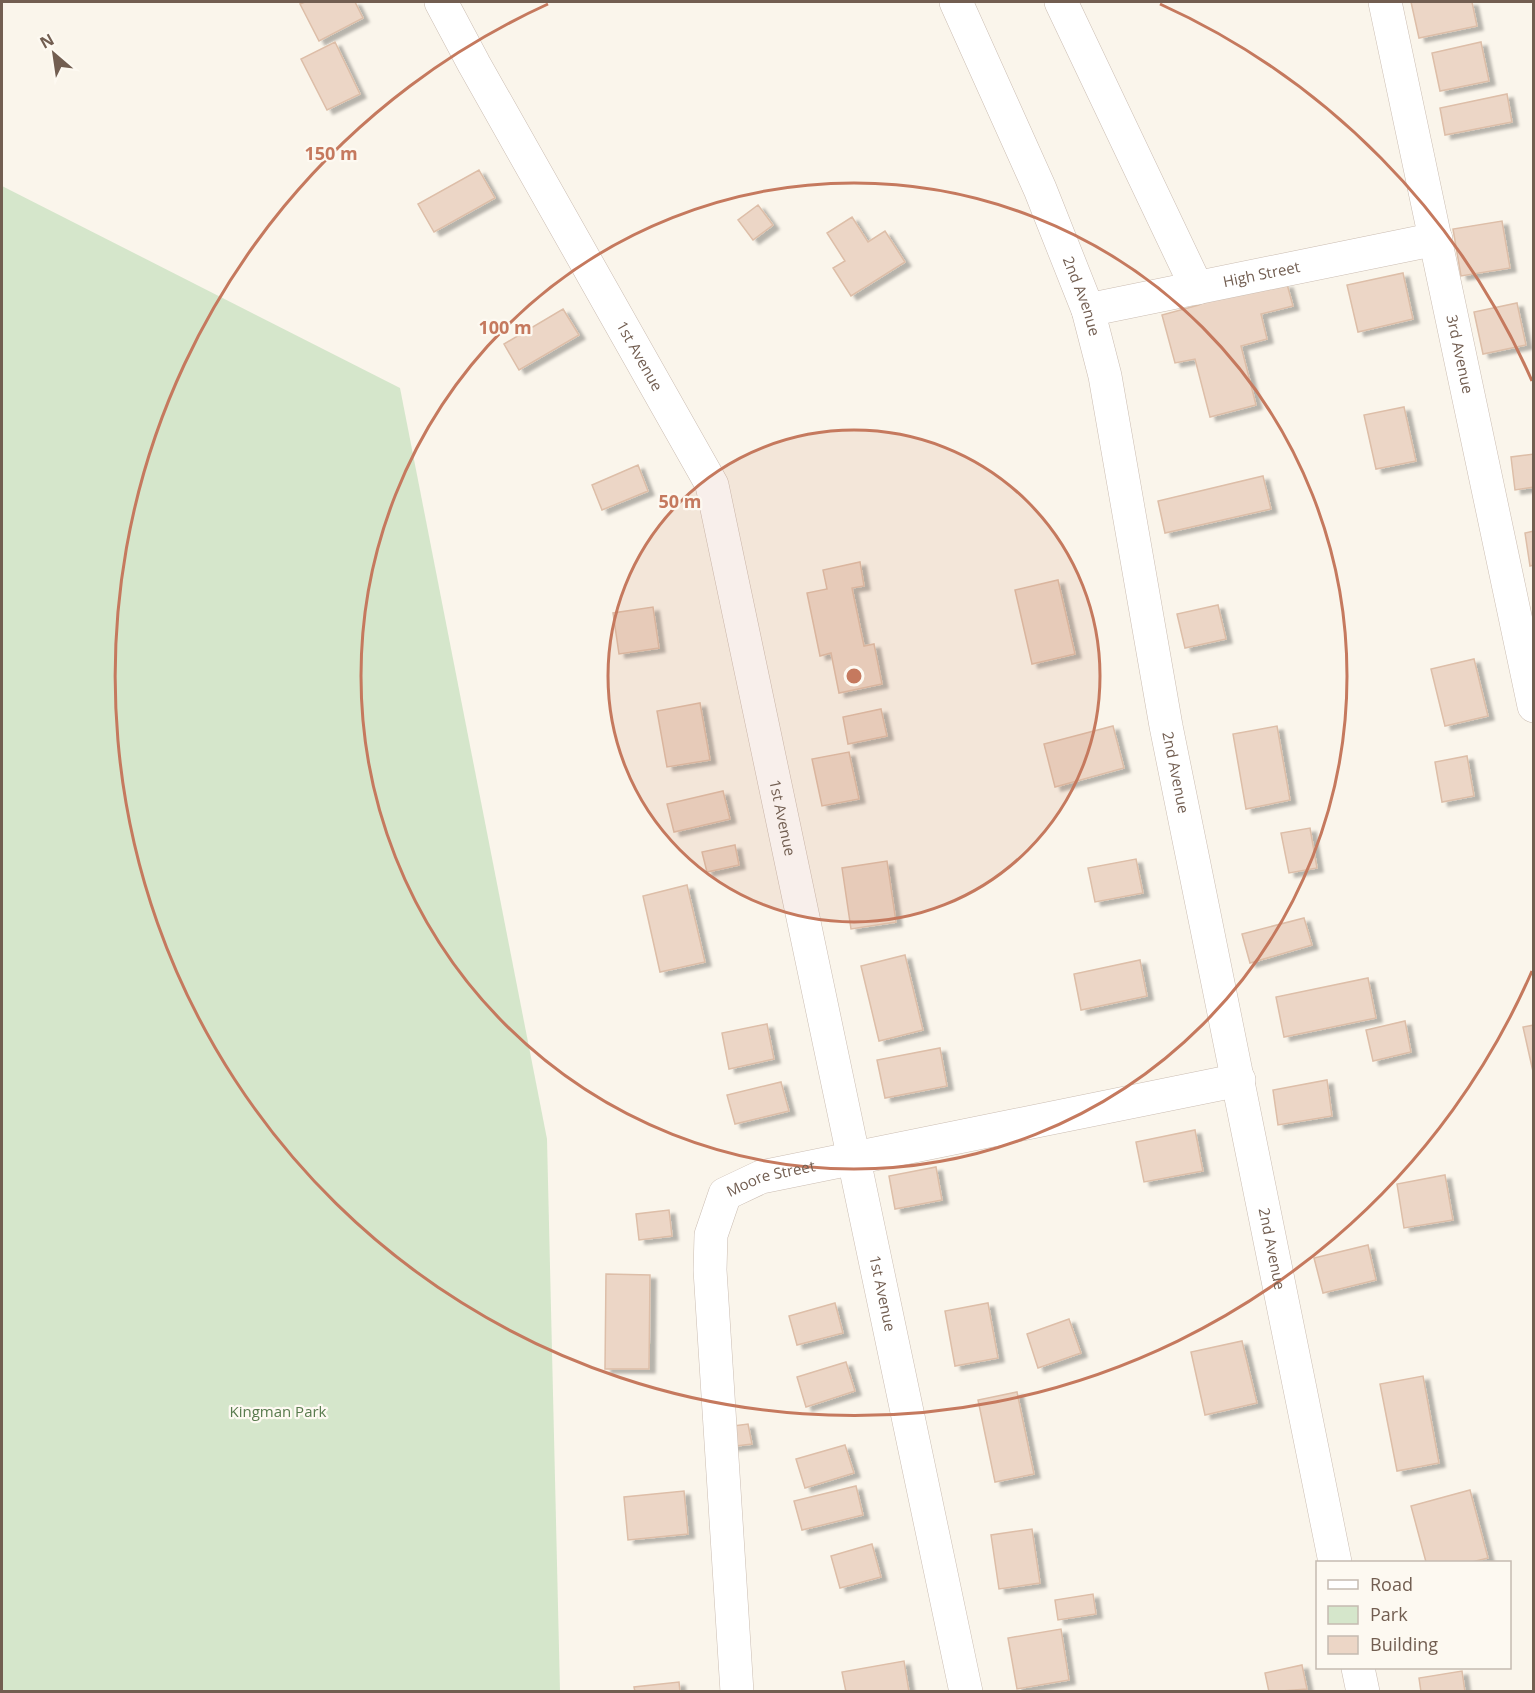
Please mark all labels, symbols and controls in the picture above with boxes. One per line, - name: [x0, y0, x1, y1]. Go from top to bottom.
- north arrow: [24, 24, 84, 84]
- text: N: [36, 28, 58, 54]
- text: 150 m: [304, 141, 358, 165]
- street label: 2nd Avenue: [1059, 253, 1105, 338]
- street label: High Street: [1221, 256, 1301, 291]
- street label: 3rd Avenue: [1442, 313, 1479, 395]
- text: 100 m: [478, 315, 532, 339]
- street label: 1st Avenue: [612, 317, 668, 394]
- text: 50 m: [659, 489, 701, 513]
- centre of rings: [844, 666, 864, 686]
- street label: 2nd Avenue: [1158, 730, 1194, 815]
- street label: 1st Avenue: [765, 778, 801, 858]
- street label: Moore Street: [723, 1155, 817, 1201]
- street label: 2nd Avenue: [1255, 1206, 1291, 1291]
- street label: 1st Avenue: [865, 1253, 901, 1333]
- park label: Kingman Park: [229, 1401, 327, 1421]
- legend: [1316, 1561, 1511, 1669]
- text: Road: [1370, 1572, 1413, 1596]
- text: Park: [1370, 1602, 1408, 1626]
- text: Building: [1370, 1632, 1438, 1656]

